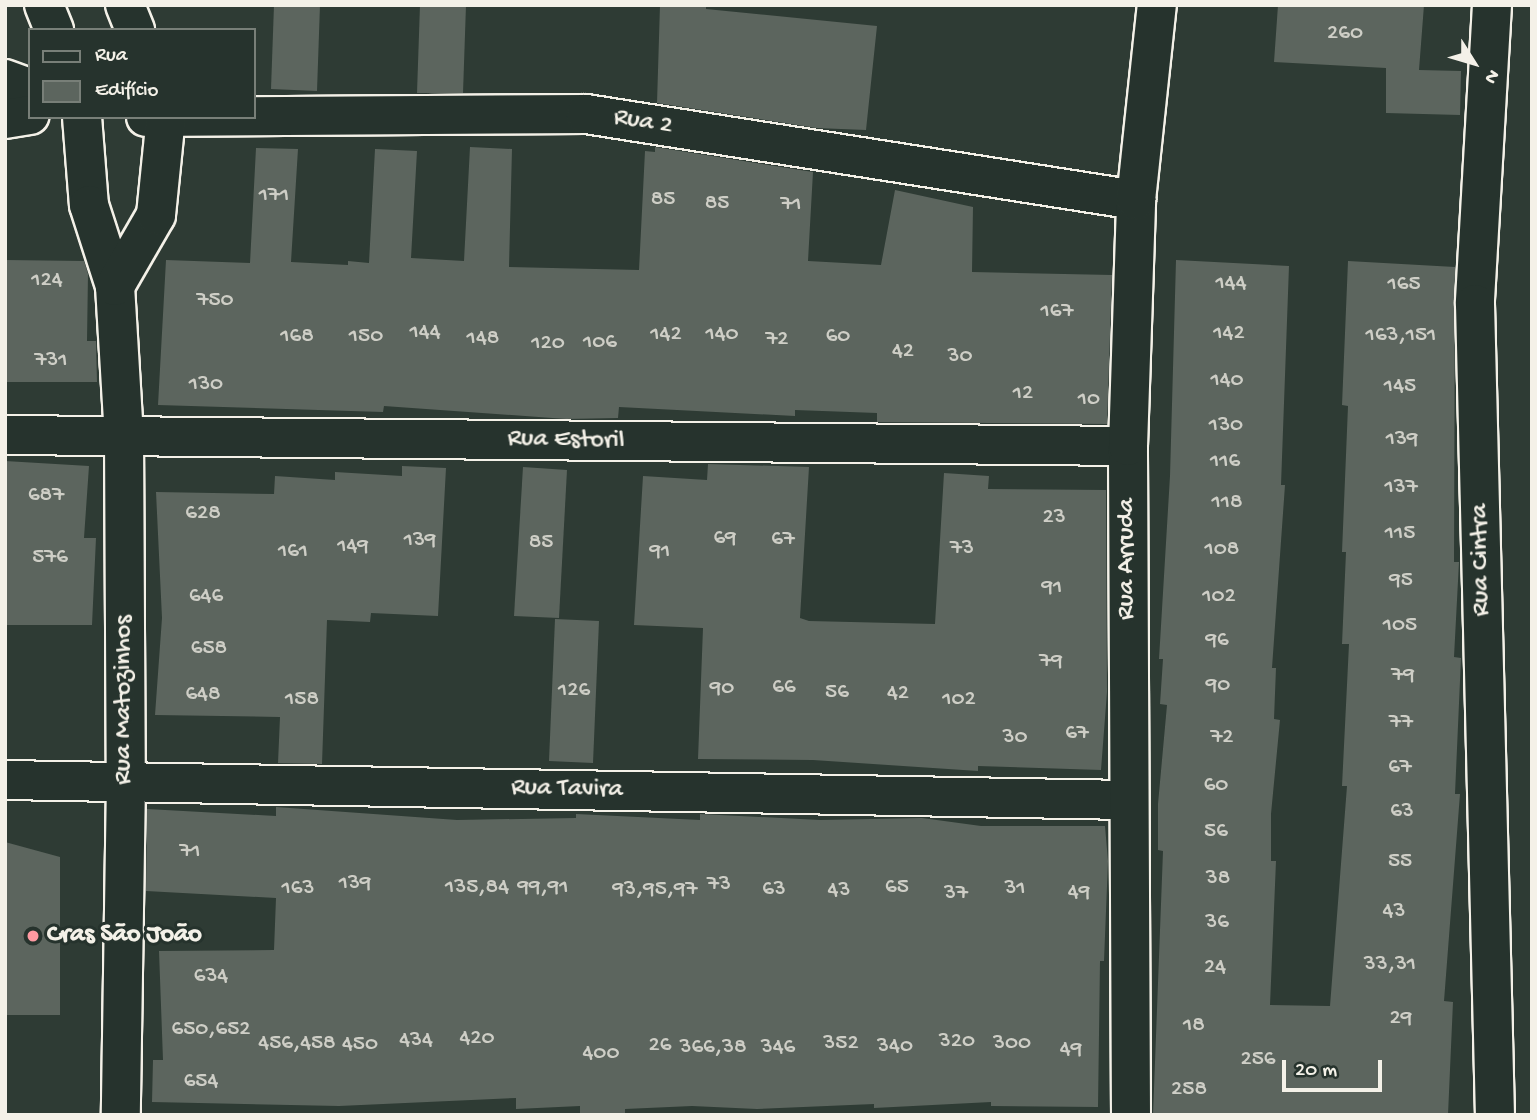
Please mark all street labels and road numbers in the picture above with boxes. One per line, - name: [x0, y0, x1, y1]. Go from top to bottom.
- street label: Rua 2: [611, 103, 675, 143]
- street label: Rua Estoril: [507, 424, 625, 458]
- street label: Rua Arruda: [1112, 498, 1144, 620]
- street label: Rua Cintra: [1465, 503, 1499, 617]
- street label: Rua Matozinhos: [109, 615, 141, 785]
- street label: Rua Tavira: [511, 773, 623, 807]

